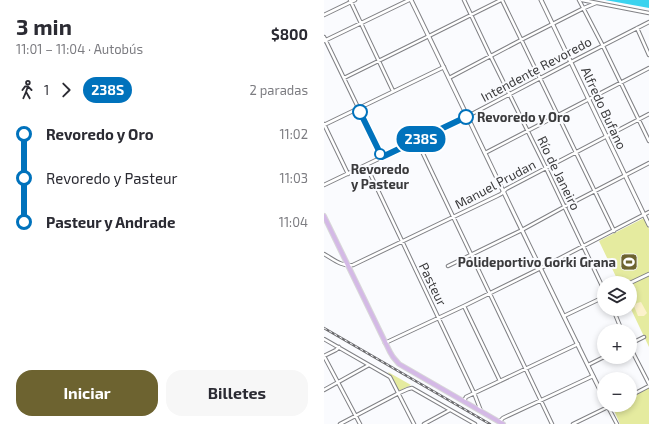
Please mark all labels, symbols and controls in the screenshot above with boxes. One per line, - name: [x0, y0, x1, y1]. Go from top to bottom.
- text: 3 min: [16, 13, 72, 39]
- text: $800: [271, 25, 308, 43]
- street label: Intendente Revoredo: [478, 33, 594, 105]
- text: 11:01 – 11:04 · Autobús: [16, 41, 143, 57]
- street label: Alfredo Bufano: [578, 64, 630, 152]
- icon: walk: [16, 79, 38, 101]
- icon: forward: [55, 79, 77, 101]
- text: 238S: [91, 81, 124, 98]
- text: 1: [44, 82, 49, 98]
- text: 2 paradas: [250, 82, 308, 98]
- unlabelled marker: [352, 104, 368, 120]
- marker: Revoredo y Oro: [458, 109, 474, 125]
- place label: Revoredo y Oro: [477, 109, 571, 125]
- text: Revoredo y Oro: [46, 125, 154, 143]
- text: 11:02: [279, 126, 308, 142]
- line badge: 238S: [393, 126, 449, 152]
- text: 238S: [405, 130, 438, 147]
- street label: Río de Janeiro: [534, 133, 584, 213]
- marker: Revoredo y Pasteur: [374, 148, 386, 160]
- street label: Manuel Prudan: [452, 156, 538, 212]
- place label: Revoredo y Pasteur: [351, 161, 410, 192]
- text: Revoredo y Pasteur: [46, 169, 178, 187]
- text: 11:03: [280, 170, 308, 186]
- text: Pasteur y Andrade: [46, 213, 175, 231]
- text: 11:04: [279, 214, 308, 230]
- sports icon: Polideportivo Gorki Grana: [619, 252, 639, 272]
- place label: Polideportivo Gorki Grana: [458, 254, 616, 270]
- street label: Pasteur: [416, 260, 450, 308]
- map controls: [597, 276, 637, 412]
- button: layers: [597, 276, 637, 316]
- button: +: [597, 324, 637, 364]
- button: Iniciar: [16, 370, 158, 416]
- button: Billetes: [166, 370, 308, 416]
- button: −: [597, 372, 637, 412]

